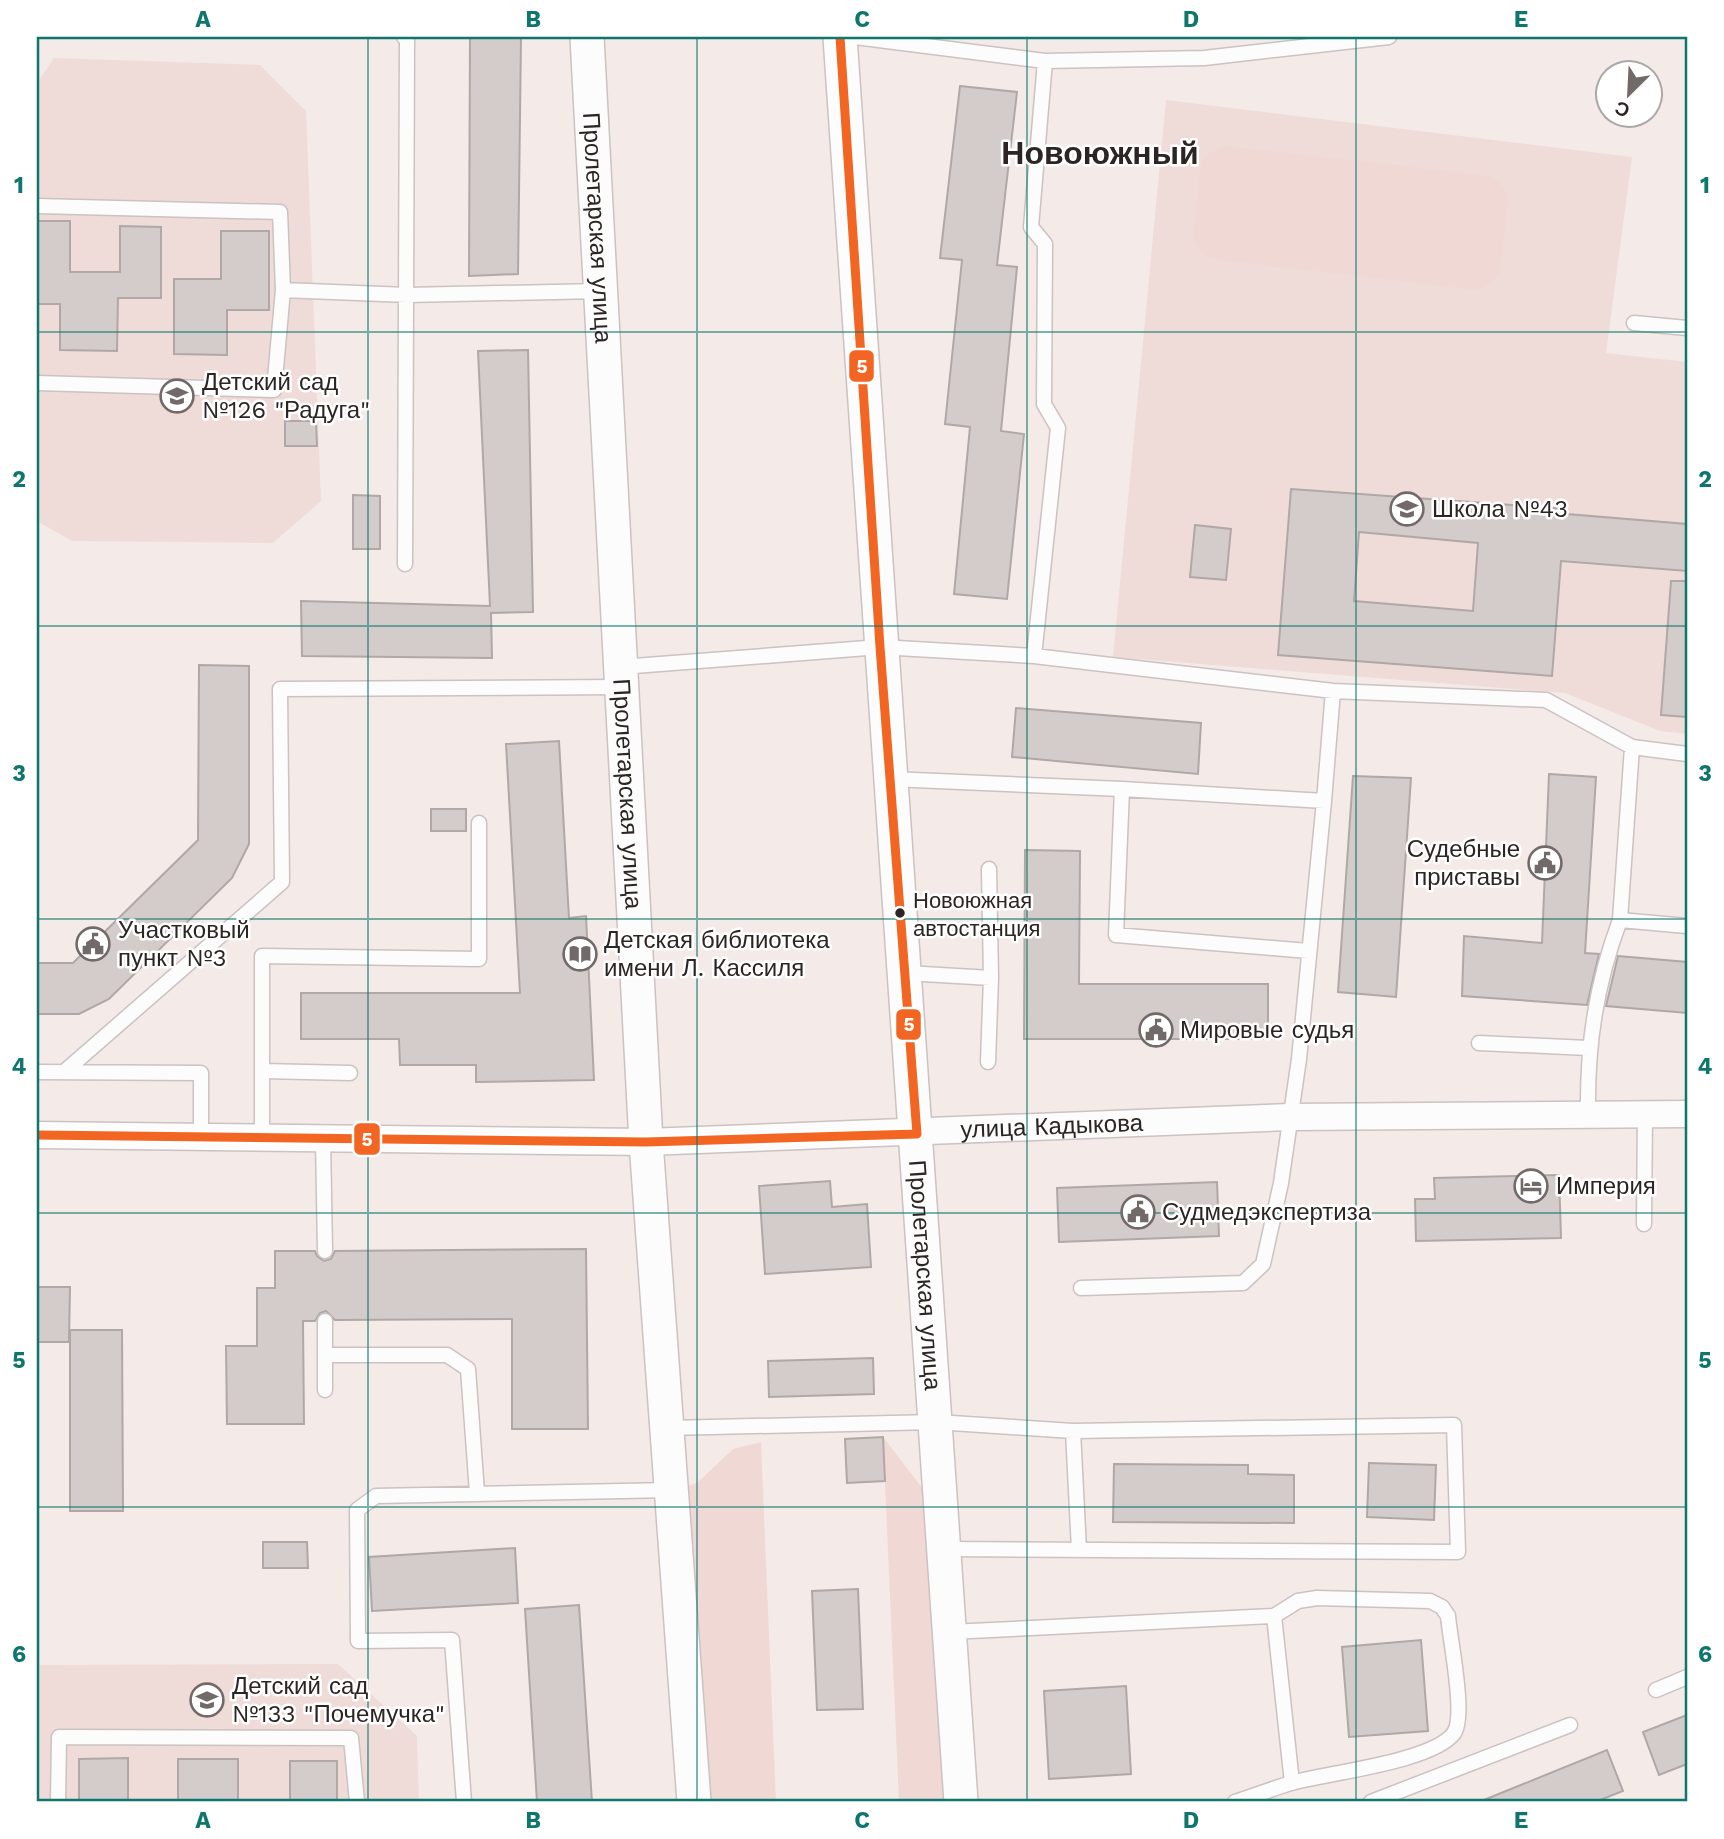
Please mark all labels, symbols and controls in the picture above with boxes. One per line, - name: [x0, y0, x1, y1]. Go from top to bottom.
- text: A: [195, 6, 211, 33]
- text: B: [525, 6, 541, 33]
- text: C: [854, 6, 870, 33]
- text: D: [1183, 6, 1199, 33]
- text: E: [1514, 6, 1528, 33]
- north arrow: [1594, 60, 1664, 130]
- text: С: [1611, 96, 1633, 122]
- street label: Пролетарская улица: [577, 112, 617, 344]
- district label: Новоюжный: [1001, 134, 1199, 172]
- text: 1: [14, 172, 24, 199]
- text: 1: [1700, 172, 1710, 199]
- line badge: 5: [848, 349, 875, 383]
- text: 5: [856, 355, 868, 378]
- place label: Детский сад №126 "Радуга": [202, 368, 370, 424]
- school or university icon: Детский сад №126 "Радуга": [158, 377, 196, 415]
- text: 2: [12, 466, 26, 493]
- text: 2: [1698, 466, 1712, 493]
- school or university icon: Школа №43: [1388, 490, 1426, 528]
- place label: Школа №43: [1432, 495, 1568, 523]
- street label: Пролетарская улица: [607, 678, 648, 911]
- text: 3: [12, 760, 26, 787]
- text: 3: [1698, 760, 1712, 787]
- place label: Судебные приставы: [1407, 835, 1520, 891]
- public building icon: Судебные приставы: [1526, 844, 1564, 882]
- place label: Новоюжная автостанция: [913, 888, 1041, 941]
- marker: Новоюжная автостанция: [893, 906, 907, 920]
- place label: Участковый пункт №3: [118, 916, 250, 972]
- public building icon: Участковый пункт №3: [74, 925, 112, 963]
- place label: Детская библиотека имени Л. Кассиля: [604, 926, 830, 982]
- library icon: Детская библиотека имени Л. Кассиля: [561, 935, 599, 973]
- line badge: 5: [895, 1008, 922, 1041]
- public building icon: Мировые судья: [1137, 1011, 1175, 1049]
- text: 5: [903, 1013, 915, 1036]
- place label: Мировые судья: [1180, 1016, 1354, 1044]
- text: 4: [12, 1053, 27, 1080]
- text: 4: [1698, 1053, 1713, 1080]
- street label: улица Кадыкова: [960, 1109, 1144, 1144]
- line badge: 5: [353, 1122, 381, 1156]
- text: 5: [361, 1128, 373, 1151]
- street label: Пролетарская улица: [903, 1159, 947, 1392]
- hotel icon: Империя: [1512, 1167, 1550, 1205]
- place label: Империя: [1556, 1172, 1656, 1200]
- public building icon: Судмедэкспертиза: [1119, 1193, 1157, 1231]
- place label: Судмедэкспертиза: [1162, 1198, 1372, 1226]
- text: 5: [12, 1347, 26, 1374]
- text: 5: [1698, 1347, 1712, 1374]
- text: 6: [12, 1641, 26, 1668]
- text: 6: [1698, 1641, 1712, 1668]
- place label: Детский сад №133 "Почемучка": [232, 1672, 445, 1728]
- school or university icon: Детский сад №133 "Почемучка": [188, 1681, 226, 1719]
- text: A: [195, 1807, 211, 1834]
- text: B: [525, 1807, 541, 1834]
- text: C: [854, 1807, 870, 1834]
- text: D: [1183, 1807, 1199, 1834]
- text: E: [1514, 1807, 1528, 1834]

